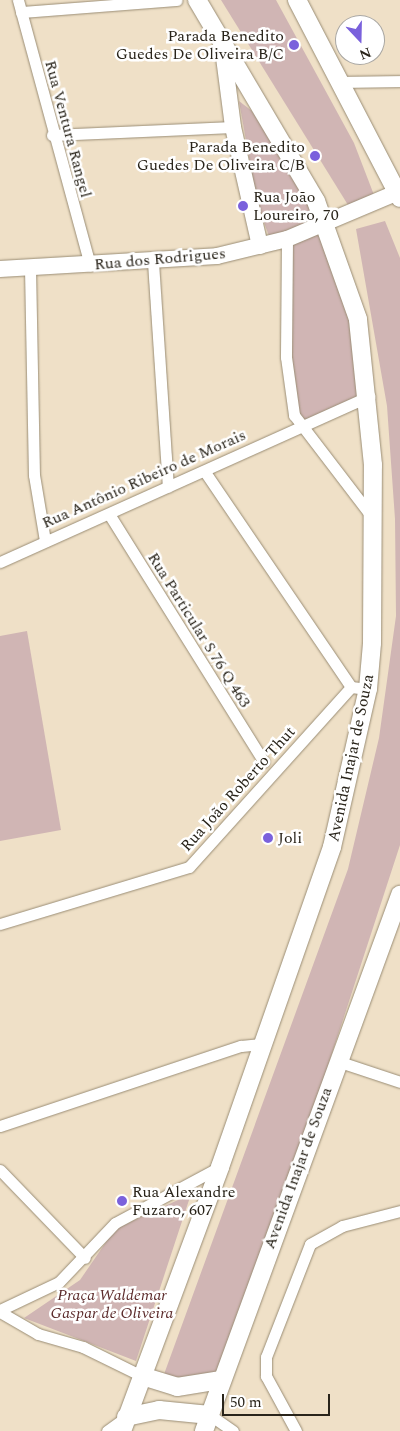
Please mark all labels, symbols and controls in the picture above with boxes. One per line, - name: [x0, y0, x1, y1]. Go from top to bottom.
- north arrow: [335, 15, 385, 65]
- place label: Parada Benedito Guedes De Oliveira B/C: [116, 26, 284, 64]
- marker: Parada Benedito Guedes De Oliveira B/C: [288, 39, 300, 51]
- text: N: [356, 42, 374, 65]
- street label: Rua Ventura Rangel: [40, 58, 96, 200]
- place label: Parada Benedito Guedes De Oliveira C/B: [137, 137, 305, 175]
- marker: Parada Benedito Guedes De Oliveira C/B: [309, 150, 321, 162]
- place label: Rua João Loureiro, 70: [253, 187, 339, 225]
- marker: Rua João Loureiro, 70: [237, 200, 249, 212]
- street label: Rua dos Rodrigues: [93, 244, 227, 274]
- street label: Rua Antônio Ribeiro de Morais: [39, 425, 249, 533]
- street label: Rua Particular S 76 Q 463: [143, 549, 255, 711]
- street label: Avenida Inajar de Souza: [324, 672, 378, 844]
- street label: Rua João Roberto Thut: [177, 722, 299, 856]
- place label: Joli: [278, 828, 302, 848]
- marker: Joli: [262, 832, 274, 844]
- street label: Avenida Inajar de Souza: [260, 1084, 336, 1252]
- place label: Rua Alexandre Fuzaro, 607: [132, 1182, 236, 1220]
- marker: Rua Alexandre Fuzaro, 607: [116, 1195, 128, 1207]
- park label: Praça Waldemar Gaspar de Oliveira: [51, 1285, 173, 1323]
- scale bar: [225, 1384, 332, 1416]
- text: 50 m: [230, 1391, 262, 1414]

